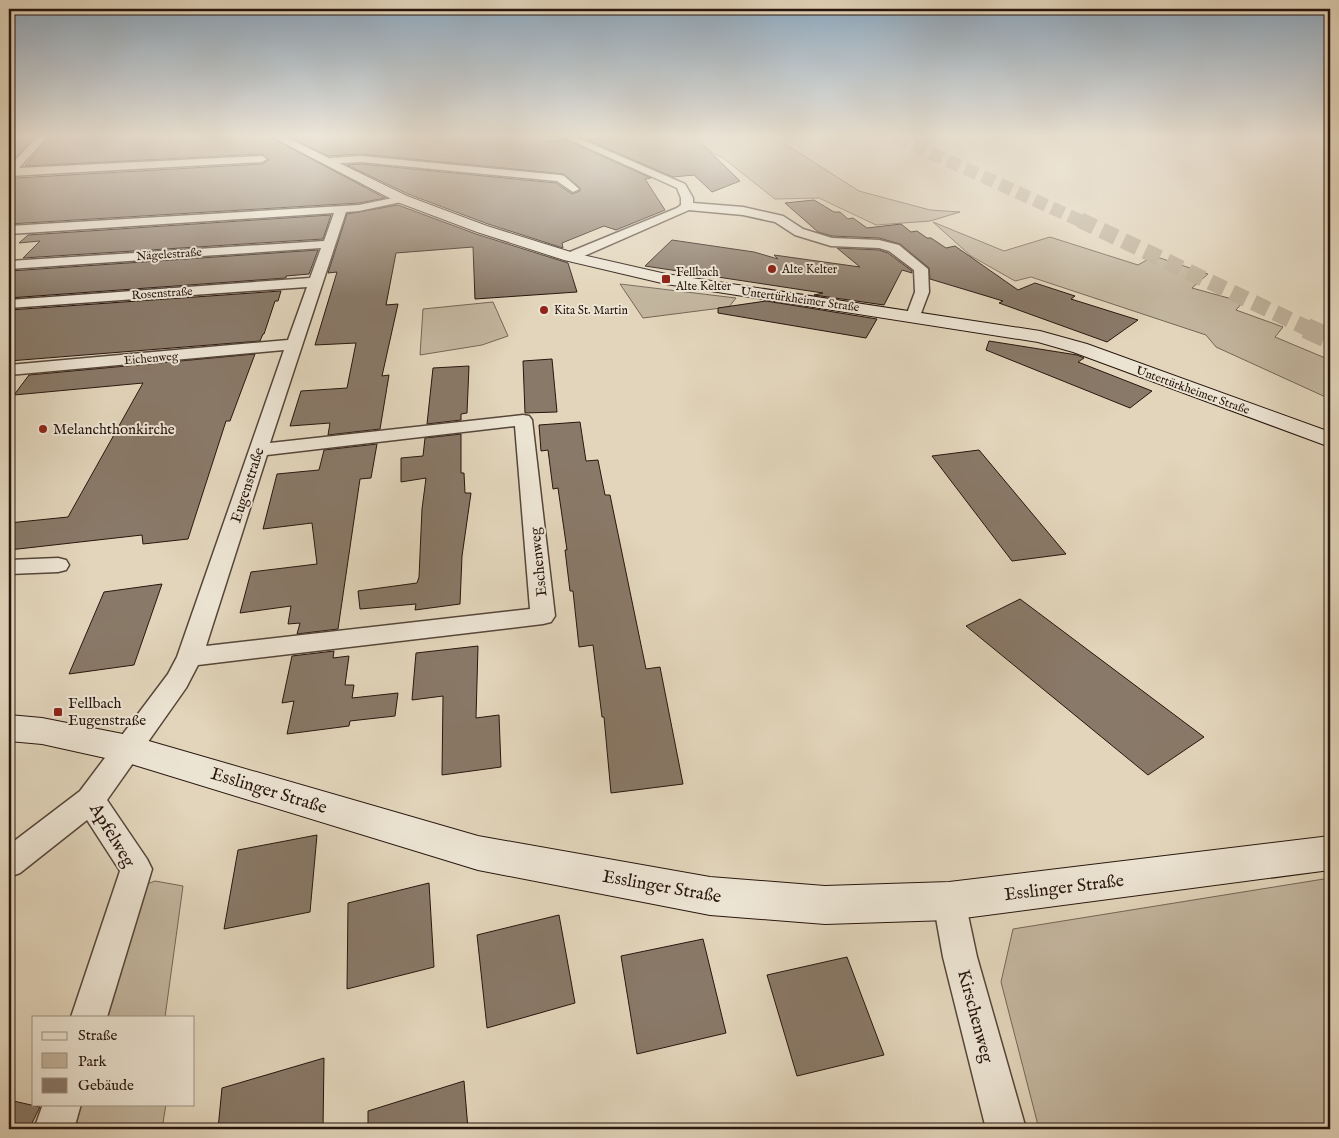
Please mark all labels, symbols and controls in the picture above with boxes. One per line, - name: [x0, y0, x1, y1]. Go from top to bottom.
- street label: Nägelestraße: [136, 245, 203, 264]
- place label: Alte Kelter: [781, 262, 838, 277]
- marker: Alte Kelter: [766, 263, 778, 275]
- place label: Fellbach Alte Kelter: [675, 265, 732, 294]
- marker: Fellbach Alte Kelter: [660, 273, 672, 285]
- street label: Rosenstraße: [131, 284, 194, 303]
- street label: Untertürkheimer Straße: [740, 284, 861, 315]
- place label: Kita St. Martin: [554, 303, 628, 318]
- marker: Kita St. Martin: [538, 304, 550, 316]
- street label: Eichenweg: [123, 349, 179, 368]
- street label: Untertürkheimer Straße: [1134, 363, 1252, 418]
- place label: Melanchthonkirche: [53, 420, 175, 439]
- marker: Melanchthonkirche: [37, 423, 49, 435]
- street label: Eugenstraße: [226, 445, 269, 525]
- street label: Eschenweg: [525, 526, 552, 598]
- place label: Fellbach Eugenstraße: [68, 694, 146, 730]
- marker: Fellbach Eugenstraße: [52, 706, 64, 718]
- street label: Esslinger Straße: [208, 763, 329, 820]
- street label: Apfelweg: [83, 799, 140, 872]
- street label: Esslinger Straße: [600, 866, 723, 909]
- street label: Esslinger Straße: [1003, 870, 1125, 907]
- street label: Kirschenweg: [951, 967, 998, 1066]
- legend: [32, 1016, 195, 1106]
- text: Straße: [78, 1026, 118, 1045]
- text: Park: [78, 1052, 108, 1071]
- text: Gebäude: [78, 1076, 134, 1095]

